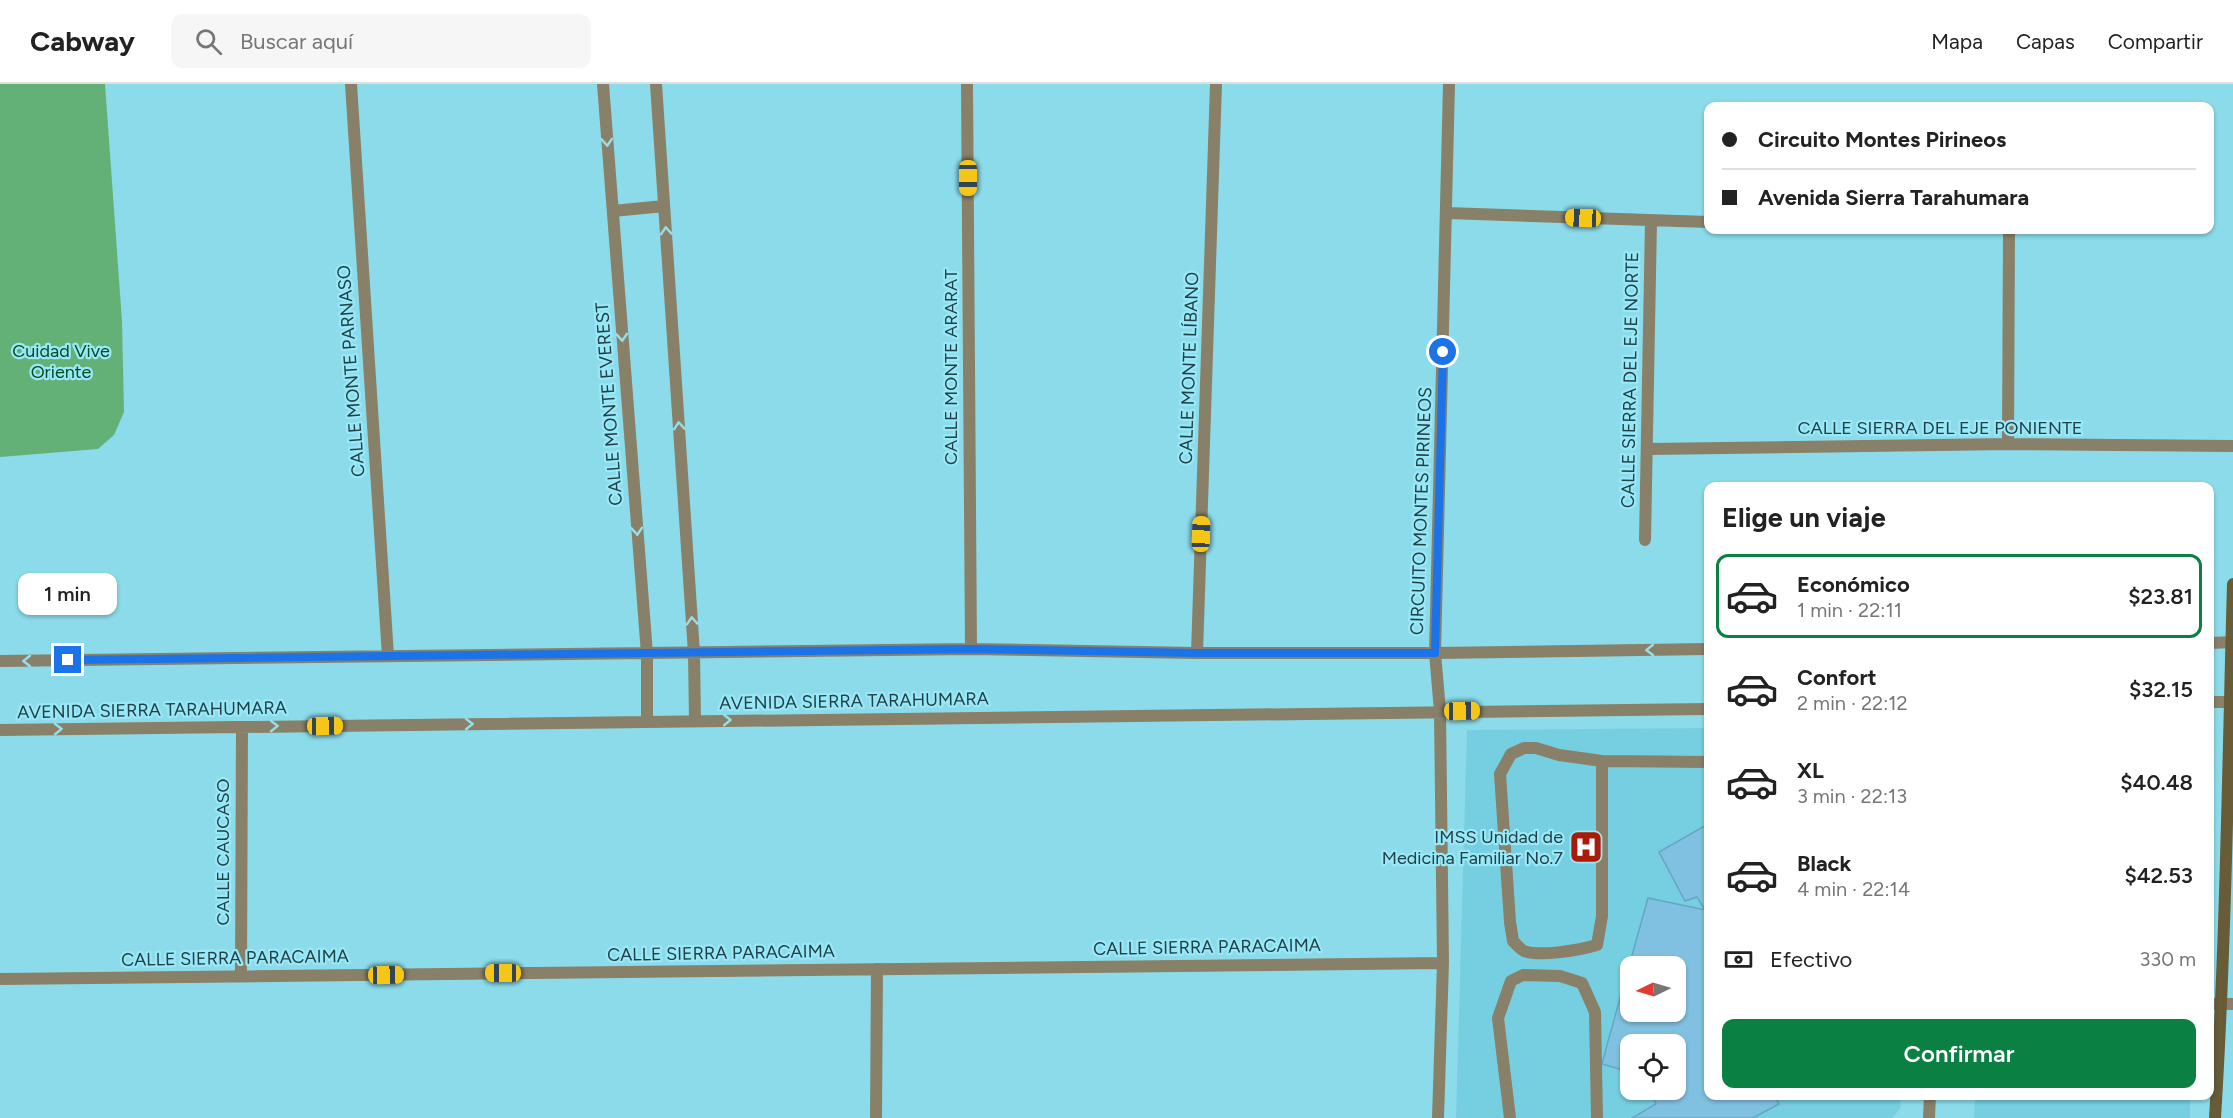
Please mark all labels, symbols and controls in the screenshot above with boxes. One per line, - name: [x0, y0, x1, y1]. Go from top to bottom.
- search box: [171, 14, 591, 68]
- text: Cabway: [30, 24, 135, 58]
- icon: search: [192, 25, 225, 58]
- text: Buscar aquí: [240, 28, 353, 55]
- text: Mapa: [1931, 29, 1983, 54]
- text: Capas: [2016, 29, 2075, 54]
- text: Compartir: [2108, 29, 2203, 54]
- text: Circuito Montes Pirineos: [1758, 126, 2006, 153]
- one-way arrow: [600, 138, 613, 147]
- car: [959, 160, 977, 196]
- text: Avenida Sierra Tarahumara: [1758, 184, 2029, 211]
- car: [1565, 208, 1601, 228]
- one-way arrow: [659, 227, 672, 236]
- street label: CALLE SIERRA DEL EJE NORTE: [1617, 252, 1643, 508]
- street label: CALLE MONTE PARNASO: [333, 264, 369, 478]
- street label: CALLE MONTE ARARAT: [940, 269, 962, 465]
- street label: CALLE MONTE LÍBANO: [1175, 271, 1203, 465]
- street label: CALLE MONTE EVEREST: [591, 301, 627, 506]
- one-way arrow: [615, 332, 628, 341]
- route start: [1429, 338, 1456, 365]
- park label: Cuidad Vive Oriente: [12, 340, 110, 383]
- street label: CIRCUITO MONTES PIRINEOS: [1406, 387, 1436, 635]
- street label: CALLE SIERRA DEL EJE PONIENTE: [1797, 417, 2083, 439]
- one-way arrow: [672, 421, 685, 430]
- text: Elige un viaje: [1722, 501, 1886, 534]
- car: [1191, 516, 1211, 552]
- one-way arrow: [631, 527, 644, 536]
- icon: car: [1725, 569, 1779, 623]
- text: Económico: [1797, 571, 1910, 598]
- callout: 1 min: [19, 573, 118, 615]
- text: 1 min: [44, 582, 91, 606]
- text: $23.81: [2128, 583, 2193, 610]
- text: 1 min · 22:11: [1797, 598, 1902, 622]
- one-way arrow: [685, 616, 698, 625]
- one-way arrow: [1646, 644, 1655, 656]
- route end: [54, 646, 81, 673]
- one-way arrow: [23, 654, 32, 667]
- icon: car: [1725, 662, 1779, 716]
- text: Confort: [1797, 664, 1877, 691]
- text: $32.15: [2129, 676, 2193, 703]
- street label: AVENIDA SIERRA TARAHUMARA: [719, 688, 989, 714]
- text: 2 min · 22:12: [1797, 691, 1908, 715]
- street label: AVENIDA SIERRA TARAHUMARA: [17, 697, 287, 723]
- car: [1444, 702, 1480, 720]
- one-way arrow: [723, 714, 732, 727]
- car: [307, 717, 343, 735]
- one-way arrow: [465, 718, 474, 730]
- one-way arrow: [270, 720, 279, 733]
- one-way arrow: [54, 723, 63, 735]
- icon: car: [1725, 755, 1779, 809]
- text: XL: [1797, 757, 1824, 784]
- text: $40.48: [2120, 769, 2193, 796]
- street label: CALLE CAUCASO: [212, 778, 234, 926]
- text: 3 min · 22:13: [1797, 784, 1907, 808]
- place label: IMSS Unidad de Medicina Familiar No.7: [1382, 826, 1563, 869]
- hospital icon: IMSS Unidad de Medicina Familiar No.7: [1568, 829, 1604, 865]
- icon: car: [1725, 848, 1779, 902]
- text: Black: [1797, 850, 1851, 877]
- text: $42.53: [2124, 862, 2193, 889]
- text: 4 min · 22:14: [1797, 877, 1910, 901]
- street label: CALLE SIERRA PARACAIMA: [1093, 934, 1321, 960]
- street label: CALLE SIERRA PARACAIMA: [607, 940, 835, 966]
- icon: cash: [1722, 943, 1755, 976]
- street label: CALLE SIERRA PARACAIMA: [121, 945, 349, 971]
- text: Efectivo: [1770, 946, 1852, 973]
- text: 330 m: [2139, 947, 2196, 971]
- north arrow: [1620, 956, 1686, 1022]
- map controls: [1620, 956, 1686, 1100]
- car: [485, 964, 521, 982]
- car: [368, 966, 404, 984]
- button: Confirmar: [1722, 1019, 2196, 1088]
- button: locate: [1620, 1034, 1686, 1100]

